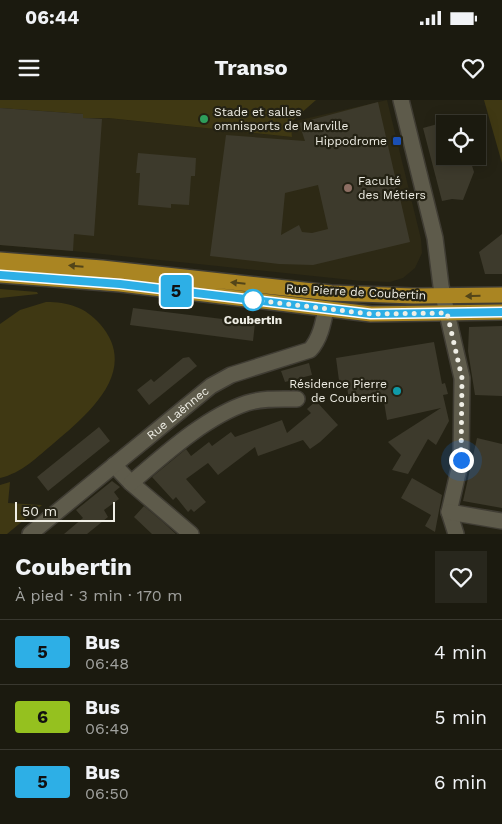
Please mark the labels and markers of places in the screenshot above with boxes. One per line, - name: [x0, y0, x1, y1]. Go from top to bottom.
- place label: Stade et salles omnisports de Marville: [214, 105, 348, 133]
- marker: Stade et salles omnisports de Marville: [198, 113, 210, 125]
- place label: Hippodrome: [315, 134, 387, 148]
- marker: Hippodrome: [391, 135, 403, 147]
- place label: Faculté des Métiers: [358, 174, 426, 202]
- marker: Faculté des Métiers: [342, 182, 354, 194]
- marker: Coubertin: [242, 289, 264, 311]
- place label: Coubertin: [224, 313, 282, 327]
- place label: Résidence Pierre de Coubertin: [289, 377, 387, 405]
- marker: Résidence Pierre de Coubertin: [391, 385, 403, 397]

